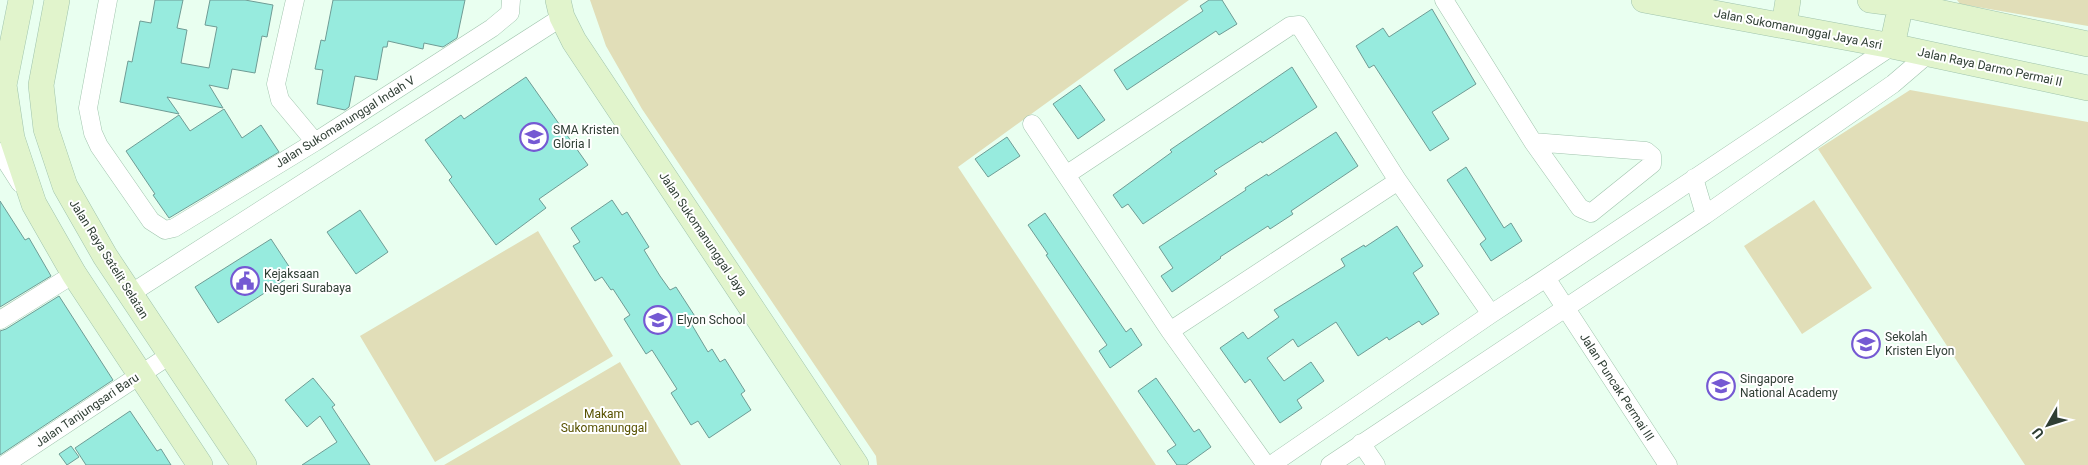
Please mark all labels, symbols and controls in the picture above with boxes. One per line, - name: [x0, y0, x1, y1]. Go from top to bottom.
- street label: Jalan Sukomanunggal Jaya Asri: [1713, 6, 1883, 52]
- street label: Jalan Raya Darmo Permai II: [1916, 45, 2064, 89]
- street label: Jalan Sukomanunggal Indah V: [273, 73, 418, 171]
- school or university icon: SMA Kristen Gloria I: [519, 122, 549, 152]
- place label: SMA Kristen Gloria I: [553, 123, 619, 151]
- street label: Jalan Sukomanunggal Jaya: [656, 169, 750, 299]
- street label: Jalan Raya Satelit Selatan: [67, 197, 151, 321]
- public building icon: Kejaksaan Negeri Surabaya: [230, 266, 260, 296]
- place label: Kejaksaan Negeri Surabaya: [264, 267, 351, 295]
- school or university icon: Elyon School: [643, 305, 673, 335]
- place label: Elyon School: [677, 313, 745, 327]
- school or university icon: Sekolah Kristen Elyon: [1851, 329, 1881, 359]
- place label: Sekolah Kristen Elyon: [1885, 330, 1954, 358]
- street label: Jalan Puncak Permai III: [1577, 331, 1657, 443]
- street label: Jalan Tanjungsari Baru: [33, 370, 141, 450]
- school or university icon: Singapore National Academy: [1706, 371, 1736, 401]
- place label: Singapore National Academy: [1740, 372, 1838, 400]
- north arrow: [2023, 400, 2073, 450]
- park label: Makam Sukomanunggal: [561, 407, 647, 435]
- text: U: [2029, 425, 2047, 442]

